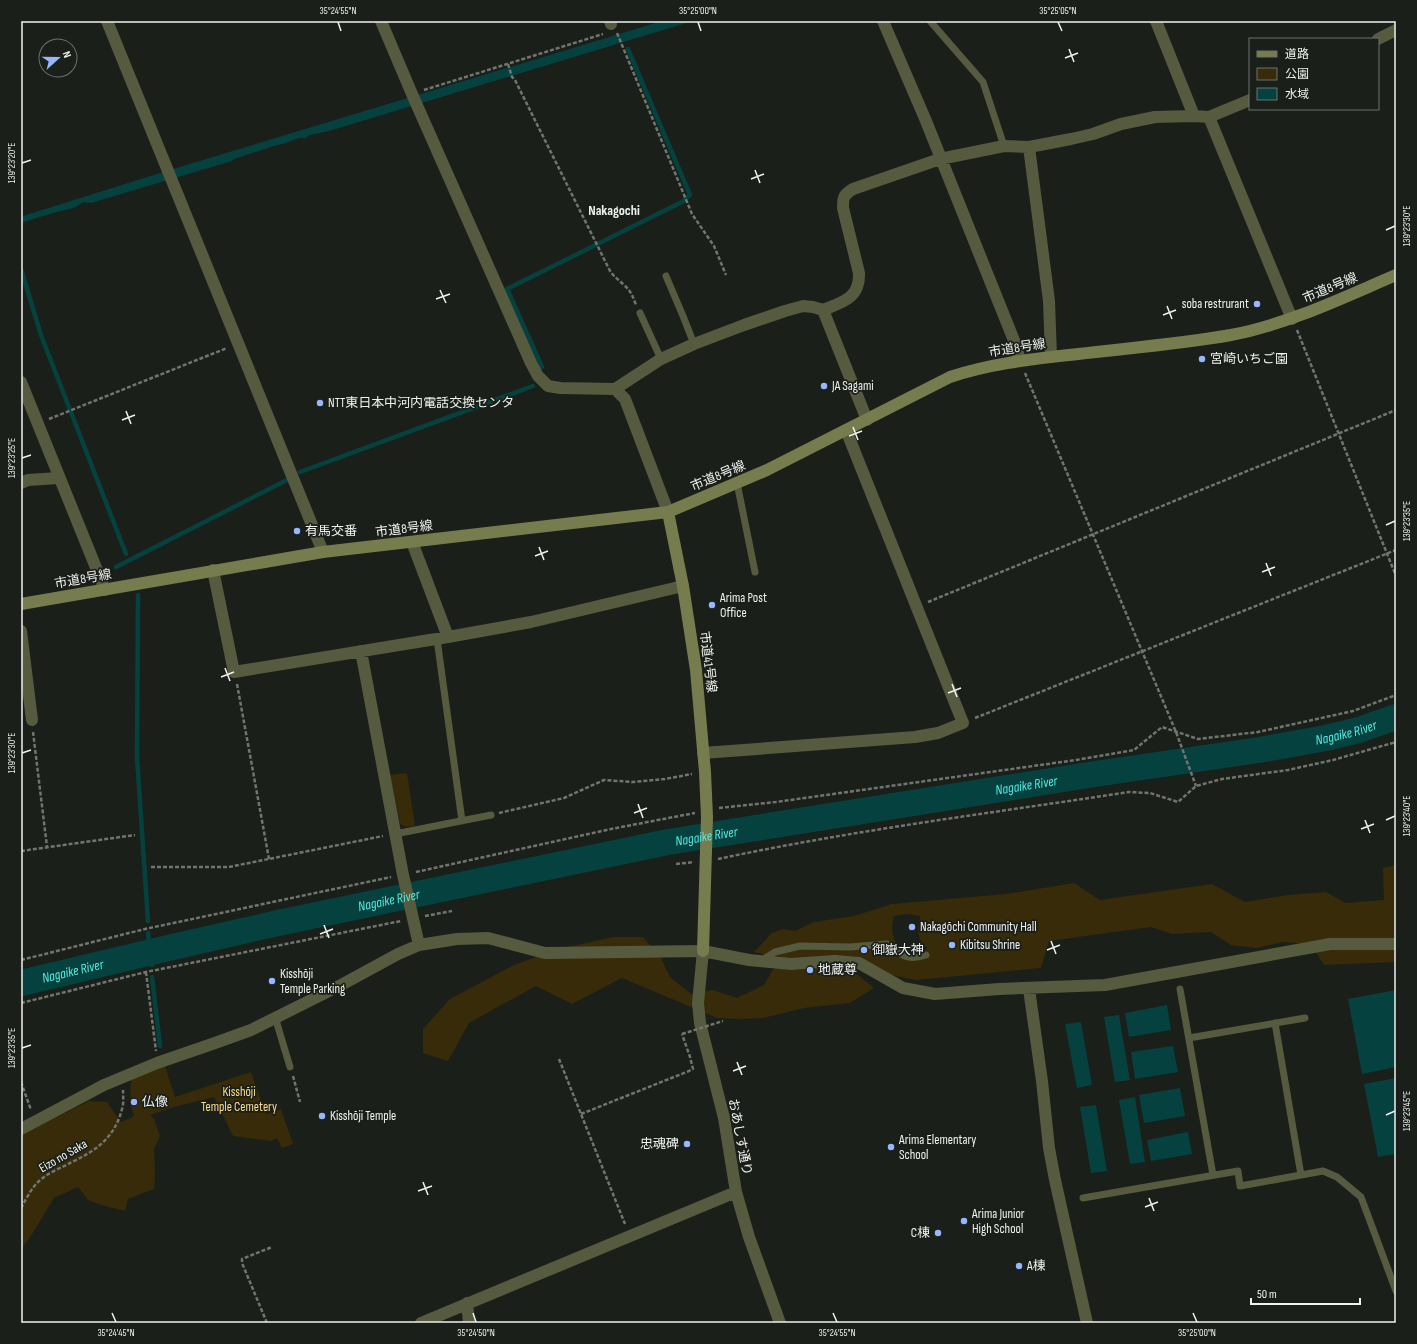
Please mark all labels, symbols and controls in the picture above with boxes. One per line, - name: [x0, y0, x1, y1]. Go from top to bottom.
- text: 35°24'55"N: [319, 5, 357, 17]
- text: 35°25'00"N: [679, 5, 717, 17]
- text: 35°25'05"N: [1039, 5, 1077, 17]
- north arrow: [38, 38, 78, 78]
- legend: [1249, 38, 1379, 110]
- text: 道路: [1285, 47, 1309, 62]
- text: N: [60, 50, 74, 60]
- text: 公園: [1285, 67, 1309, 82]
- text: 水域: [1285, 87, 1309, 102]
- text: 139°23'20"E: [6, 143, 18, 183]
- district label: Nakagochi: [588, 202, 640, 219]
- text: 139°23'30"E: [1401, 206, 1413, 246]
- street label: 市道8号線: [1300, 269, 1360, 307]
- place label: soba restrurant: [1182, 296, 1249, 312]
- marker: soba restrurant: [1252, 299, 1262, 309]
- street label: 市道8号線: [987, 336, 1047, 360]
- place label: 宮崎いちご園: [1210, 351, 1288, 367]
- marker: 宮崎いちご園: [1197, 354, 1207, 364]
- place label: JA Sagami: [831, 378, 874, 394]
- marker: JA Sagami: [819, 381, 829, 391]
- place label: NTT東日本中河内電話交換センタ: [328, 395, 514, 411]
- marker: NTT東日本中河内電話交換センタ: [315, 398, 325, 408]
- text: 139°23'25"E: [6, 438, 18, 478]
- street label: 市道8号線: [688, 457, 748, 495]
- text: 139°23'35"E: [1401, 501, 1413, 541]
- street label: 市道8号線: [374, 518, 434, 540]
- place label: 有馬交番: [305, 523, 357, 539]
- marker: 有馬交番: [292, 526, 302, 536]
- street label: 市道8号線: [53, 566, 113, 592]
- place label: Arima Post Office: [719, 590, 767, 621]
- marker: Arima Post Office: [707, 600, 717, 610]
- street label: 市道41号線: [696, 630, 720, 694]
- water label: Nagaike River: [1314, 716, 1380, 748]
- text: 139°23'30"E: [6, 733, 18, 773]
- water label: Nagaike River: [994, 771, 1060, 798]
- text: 139°23'40"E: [1401, 796, 1413, 836]
- water label: Nagaike River: [674, 822, 740, 849]
- water label: Nagaike River: [356, 885, 422, 915]
- place label: Nakagōchi Community Hall: [920, 919, 1037, 935]
- marker: Nakagōchi Community Hall: [907, 922, 917, 932]
- place label: Kibitsu Shrine: [960, 937, 1020, 953]
- marker: Kibitsu Shrine: [947, 940, 957, 950]
- place label: 御嶽大神: [872, 942, 924, 958]
- marker: 御嶽大神: [859, 945, 869, 955]
- water label: Nagaike River: [40, 955, 106, 986]
- place label: 地蔵尊: [818, 962, 857, 978]
- marker: 地蔵尊: [805, 965, 815, 975]
- place label: Kisshōji Temple Parking: [280, 966, 345, 997]
- marker: Kisshōji Temple Parking: [267, 976, 277, 986]
- text: 139°23'35"E: [6, 1028, 18, 1068]
- park label: Kisshōji Temple Cemetery: [201, 1084, 277, 1115]
- text: 139°23'45"E: [1401, 1091, 1413, 1131]
- place label: 仏像: [142, 1094, 168, 1110]
- marker: 仏像: [129, 1097, 139, 1107]
- street label: おあしす通り: [725, 1097, 755, 1177]
- place label: Kisshōji Temple: [330, 1108, 396, 1124]
- marker: Kisshōji Temple: [317, 1111, 327, 1121]
- place label: Arima Elementary School: [898, 1132, 976, 1163]
- street label: Eizo no Saka: [36, 1136, 90, 1176]
- place label: 忠魂碑: [640, 1136, 679, 1152]
- marker: 忠魂碑: [682, 1139, 692, 1149]
- marker: Arima Elementary School: [886, 1142, 896, 1152]
- place label: Arima Junior High School: [971, 1206, 1025, 1237]
- marker: Arima Junior High School: [959, 1216, 969, 1226]
- place label: C棟: [911, 1225, 930, 1241]
- marker: C棟: [933, 1228, 943, 1238]
- place label: A棟: [1026, 1258, 1046, 1274]
- marker: A棟: [1014, 1261, 1024, 1271]
- scale bar: [1251, 1280, 1360, 1306]
- text: 50 m: [1257, 1287, 1277, 1302]
- text: 35°24'45"N: [97, 1327, 135, 1339]
- text: 35°24'50"N: [457, 1327, 495, 1339]
- text: 35°24'55"N: [818, 1327, 856, 1339]
- text: 35°25'00"N: [1178, 1327, 1216, 1339]

